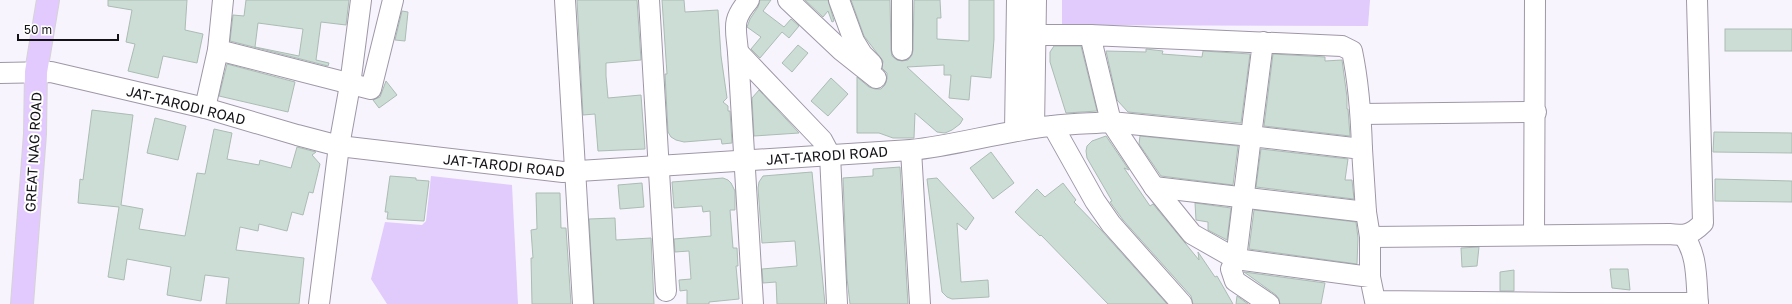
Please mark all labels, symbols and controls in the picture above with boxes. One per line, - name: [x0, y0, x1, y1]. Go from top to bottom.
- scale bar: [18, 16, 118, 42]
- text: 50 m: [24, 22, 52, 37]
- street label: JAT-TARODI ROAD: [125, 82, 247, 128]
- street label: GREAT NAG ROAD: [21, 92, 45, 212]
- street label: JAT-TARODI ROAD: [766, 142, 888, 168]
- street label: JAT-TARODI ROAD: [442, 150, 566, 180]

